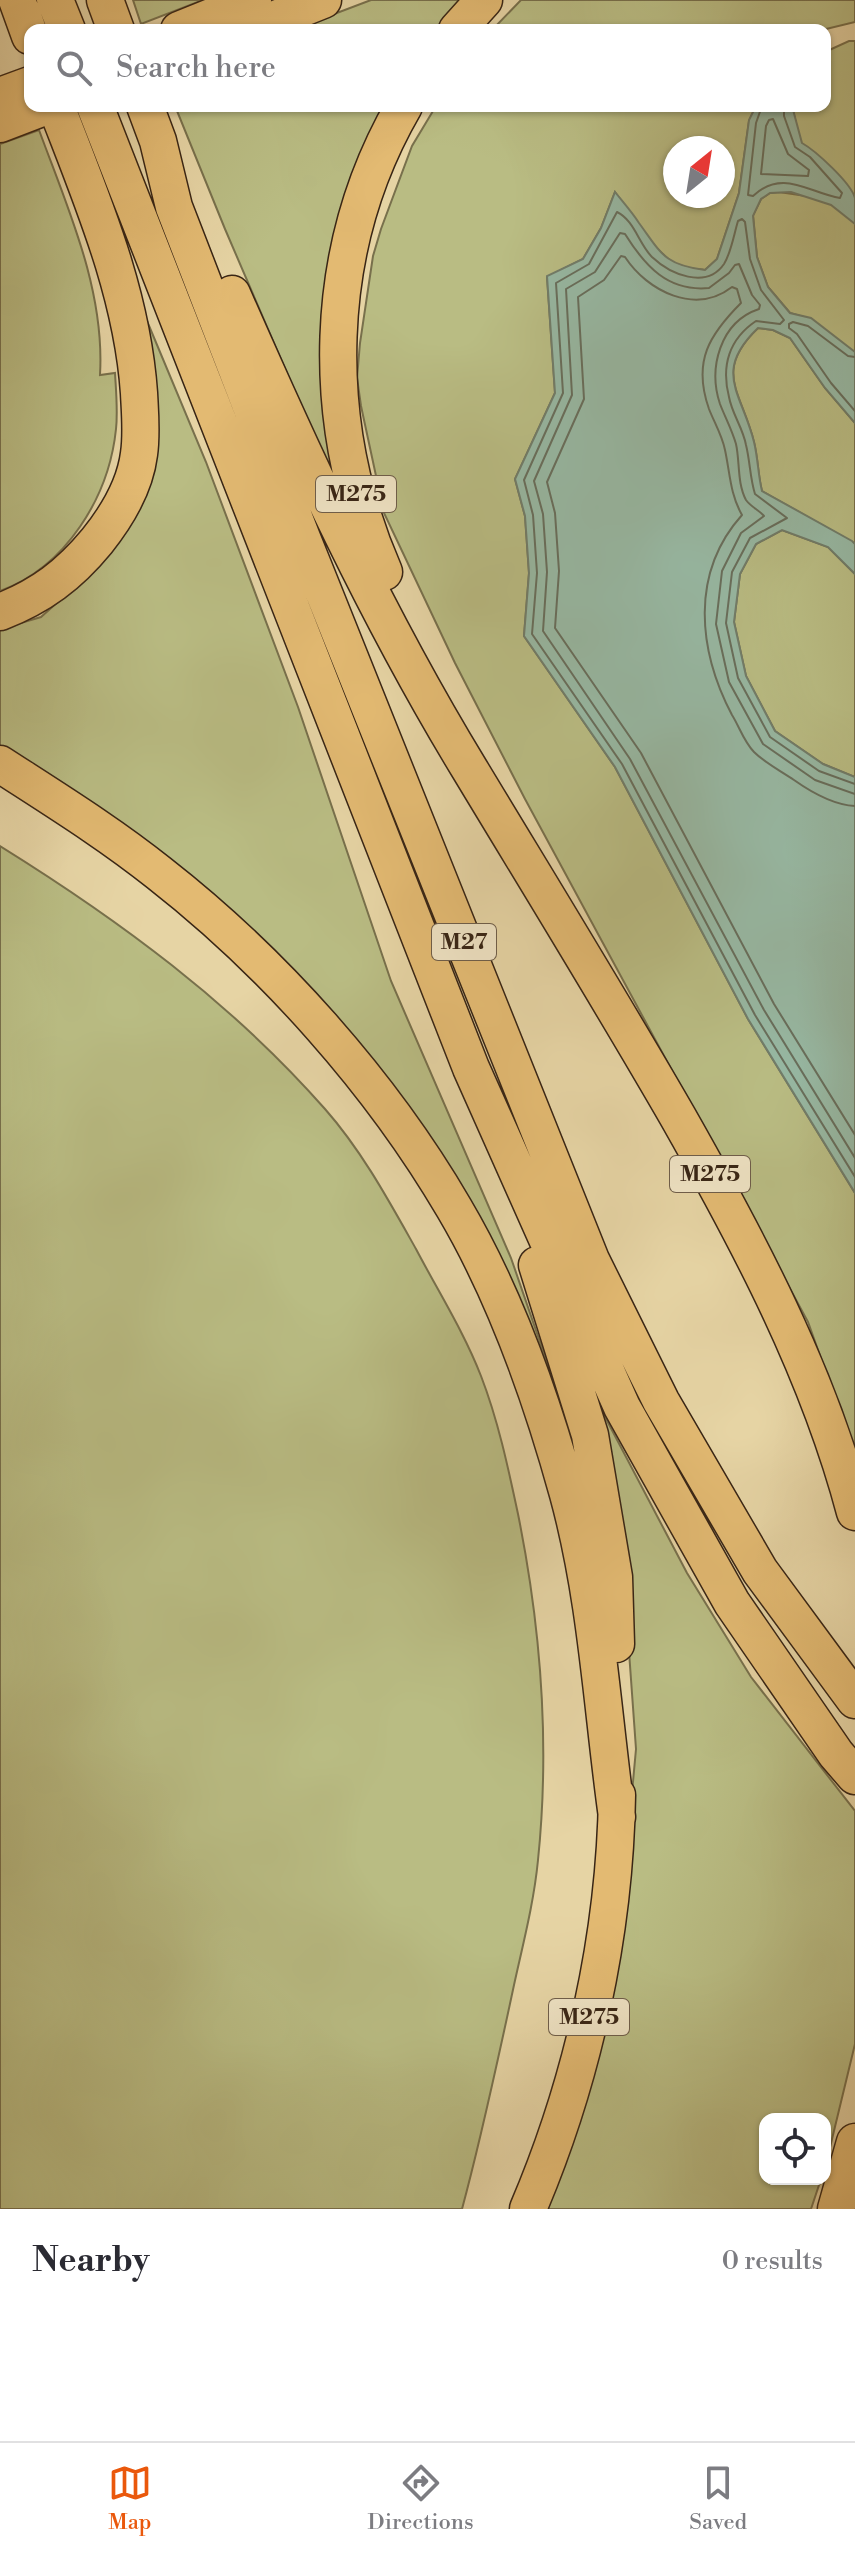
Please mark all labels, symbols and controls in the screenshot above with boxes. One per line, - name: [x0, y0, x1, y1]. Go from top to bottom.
- search box: [24, 24, 831, 112]
- icon: search: [52, 46, 96, 90]
- text: Search here: [116, 49, 276, 87]
- north arrow: [663, 136, 735, 208]
- road number: M275: [316, 476, 396, 512]
- road number: M27: [432, 924, 496, 960]
- road number: M275: [670, 1156, 750, 1192]
- road number: M275: [549, 1999, 629, 2035]
- map controls: [759, 2113, 831, 2185]
- button: locate: [759, 2113, 831, 2185]
- text: Nearby: [32, 2240, 150, 2282]
- text: 0 results: [722, 2245, 823, 2277]
- tab: Map: [108, 2461, 152, 2536]
- tab: Directions: [368, 2461, 474, 2536]
- tab: Saved: [689, 2461, 747, 2536]

